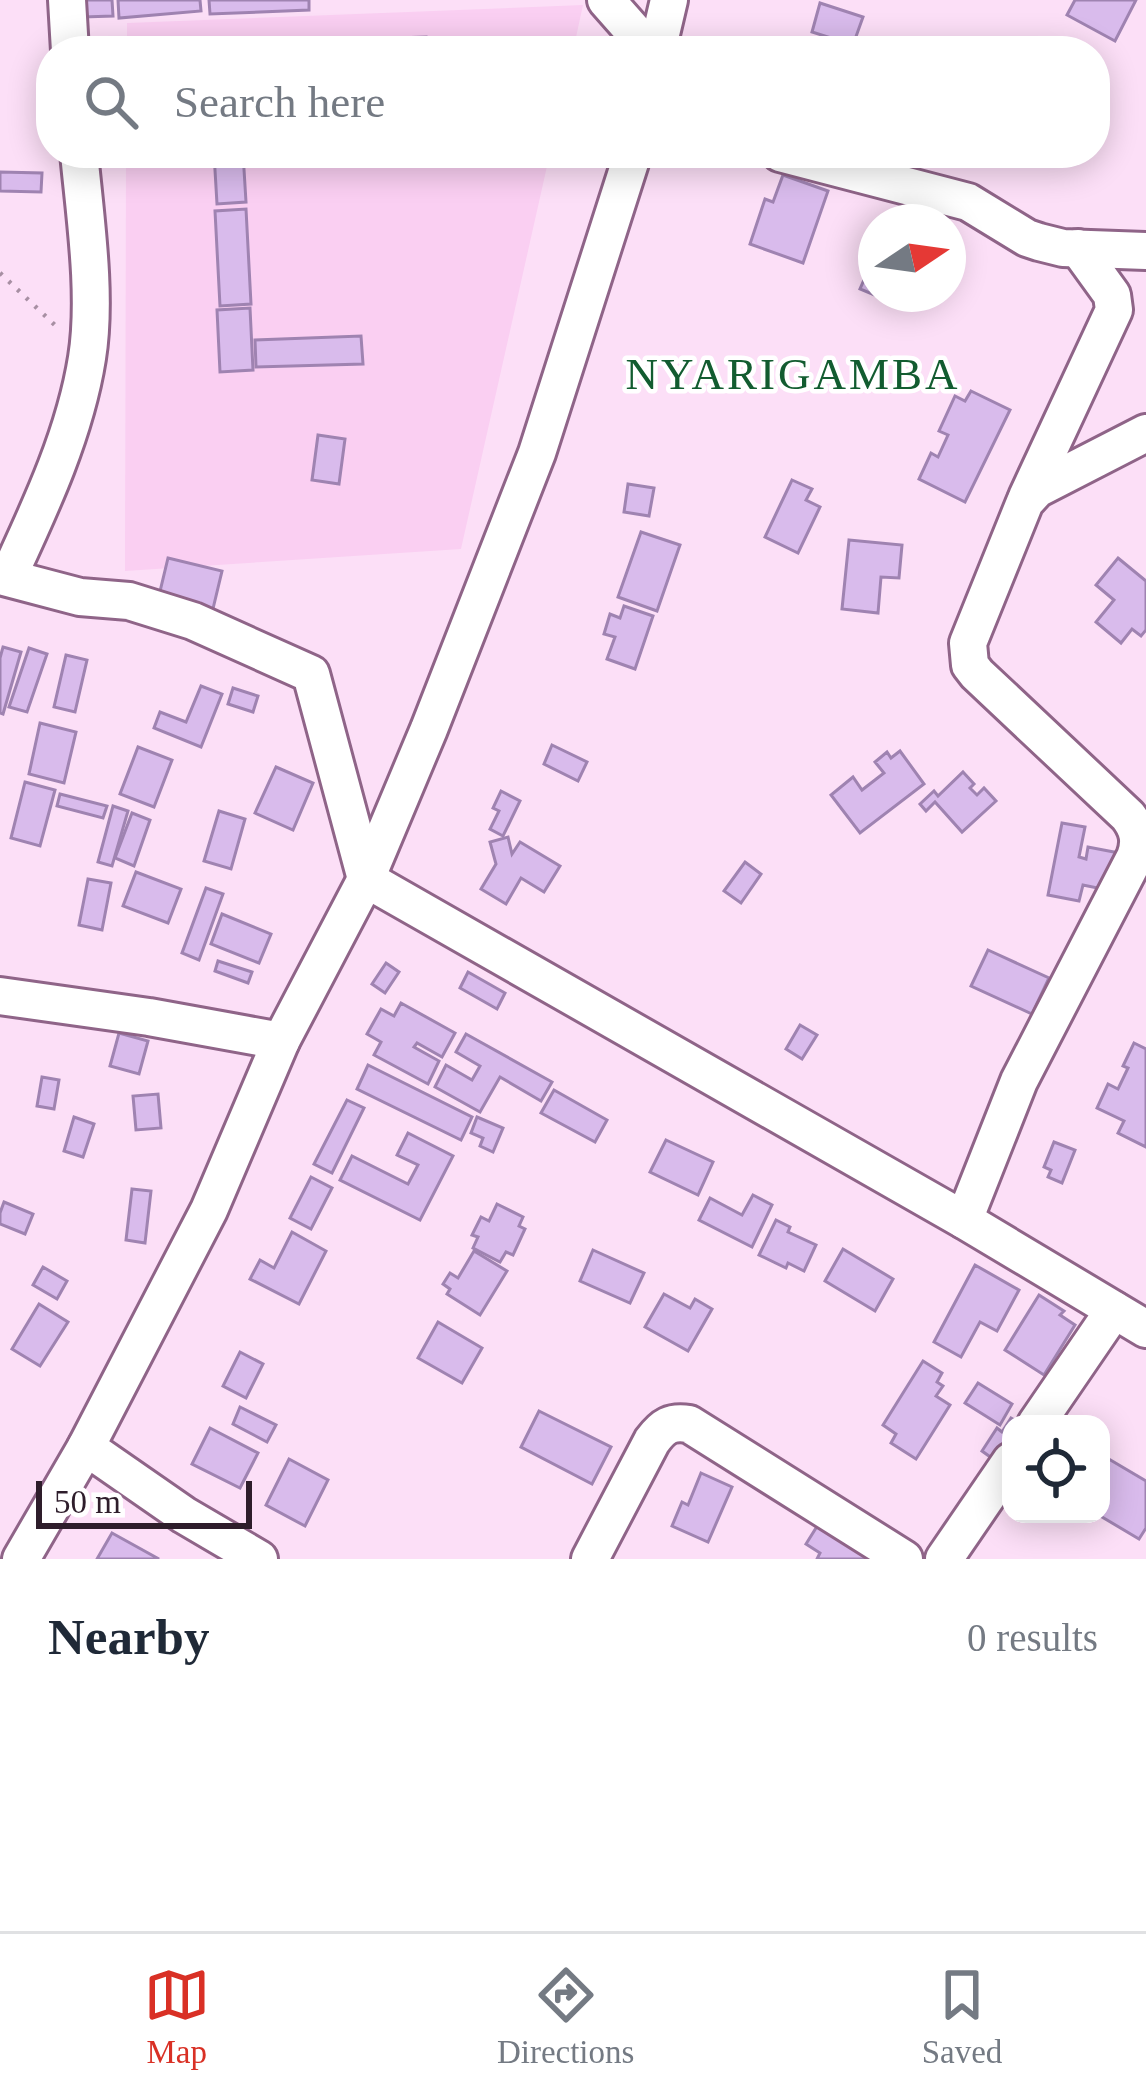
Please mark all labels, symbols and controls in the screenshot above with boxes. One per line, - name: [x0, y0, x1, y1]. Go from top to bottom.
- search box: [36, 36, 1110, 168]
- icon: search: [78, 69, 144, 135]
- text: Search here: [174, 77, 385, 127]
- north arrow: [858, 204, 966, 312]
- district label: NYARIGAMBA: [625, 349, 961, 399]
- map controls: [1002, 1415, 1110, 1523]
- button: locate: [1002, 1415, 1110, 1523]
- scale bar: [36, 1475, 252, 1528]
- text: 50 m: [54, 1484, 121, 1520]
- text: Nearby: [48, 1609, 209, 1665]
- text: 0 results: [967, 1616, 1098, 1659]
- tab: Map: [144, 1962, 210, 2071]
- tab: Directions: [497, 1962, 634, 2071]
- tab: Saved: [922, 1962, 1002, 2071]

